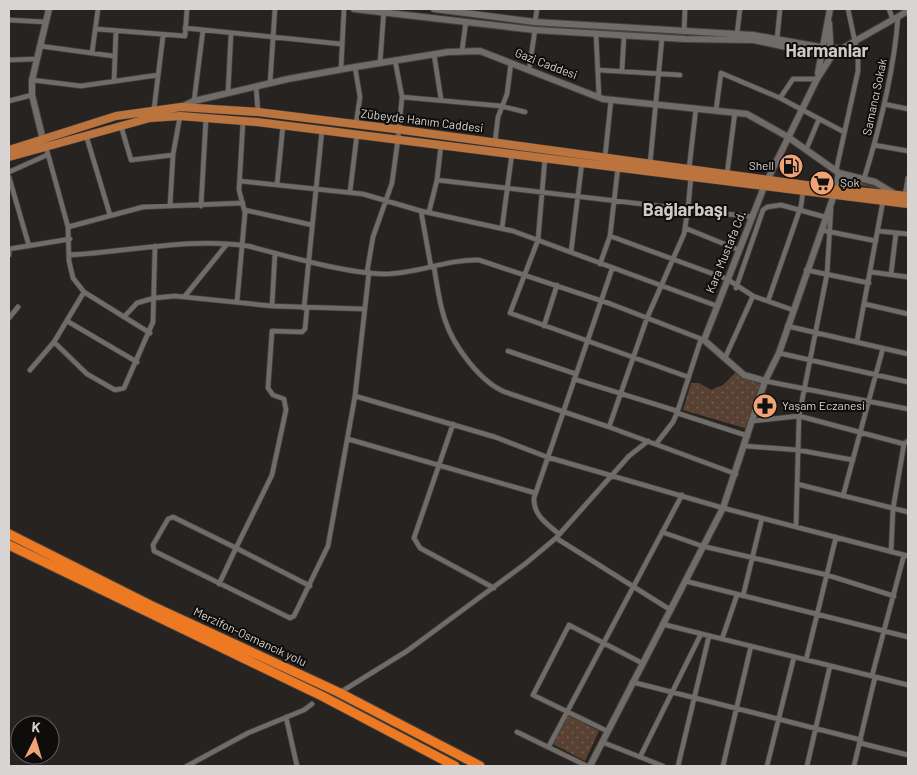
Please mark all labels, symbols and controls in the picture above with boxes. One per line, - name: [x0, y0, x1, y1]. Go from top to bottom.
- district label: Harmanlar: [786, 39, 869, 61]
- street label: Gazi Caddesi: [513, 45, 580, 81]
- street label: Samancı Sokak: [859, 57, 889, 137]
- street label: Zübeyde Hanım Caddesi: [360, 106, 484, 134]
- fuel station icon: Shell: [778, 153, 804, 179]
- place label: Shell: [749, 158, 774, 172]
- supermarket icon: Şok: [809, 170, 835, 196]
- place label: Şok: [840, 175, 860, 189]
- district label: Bağlarbaşı: [643, 198, 727, 220]
- street label: Kara Mustafa Cd.: [702, 209, 748, 295]
- pharmacy icon: Yaşam Eczanesi: [752, 393, 778, 419]
- place label: Yaşam Eczanesi: [782, 398, 865, 412]
- street label: Merzifon-Osmancık yolu: [192, 604, 309, 668]
- north arrow: [10, 715, 60, 765]
- text: K: [31, 718, 42, 735]

